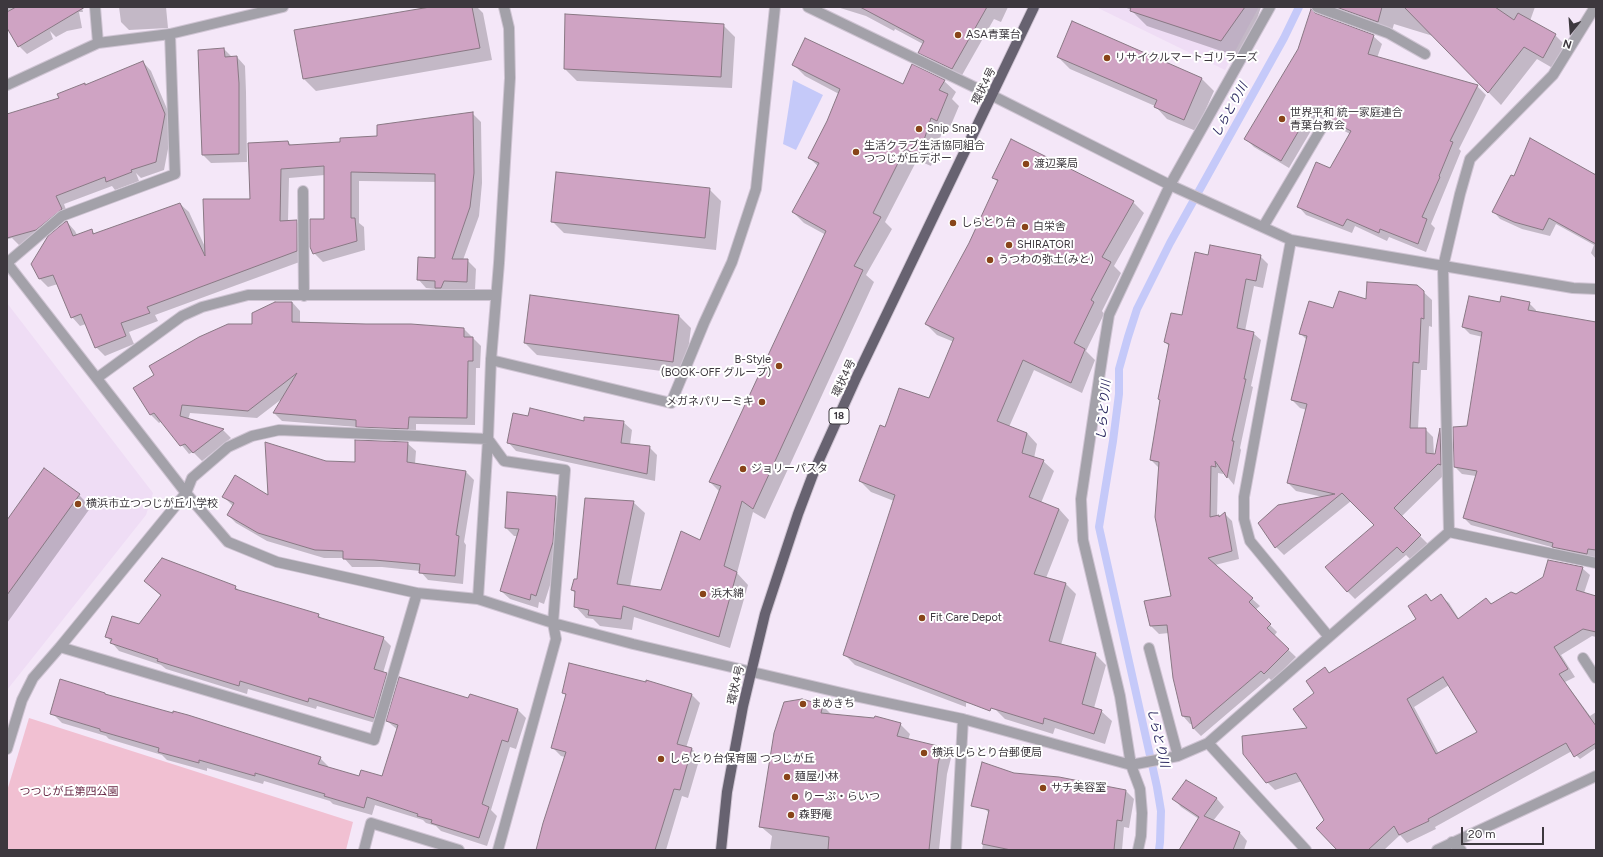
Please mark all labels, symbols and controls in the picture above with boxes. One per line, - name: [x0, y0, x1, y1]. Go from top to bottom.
- north arrow: [1551, 12, 1591, 52]
- place label: ASA青葉台: [966, 28, 1021, 42]
- marker: ASA青葉台: [953, 30, 963, 40]
- text: N: [1561, 36, 1573, 51]
- place label: リサイクルマートゴリラーズ: [1115, 51, 1258, 65]
- marker: リサイクルマートゴリラーズ: [1102, 53, 1112, 63]
- street label: 環状4号: [969, 65, 999, 107]
- water label: しらとり川: [1209, 80, 1251, 140]
- place label: 世界平和 統一家庭連合 青葉台教会: [1290, 106, 1403, 132]
- marker: 世界平和 統一家庭連合 青葉台教会: [1277, 114, 1287, 124]
- place label: Snip Snap: [927, 122, 977, 136]
- marker: Snip Snap: [914, 124, 924, 134]
- place label: 生活クラブ生活協同組合 つつじが丘デポー: [864, 139, 985, 165]
- marker: 生活クラブ生活協同組合 つつじが丘デポー: [851, 147, 861, 157]
- place label: 渡辺薬局: [1034, 157, 1078, 171]
- marker: 渡辺薬局: [1021, 159, 1031, 169]
- place label: しらとり台: [961, 216, 1016, 230]
- marker: しらとり台: [948, 218, 958, 228]
- place label: 白栄舎: [1033, 220, 1066, 234]
- marker: 白栄舎: [1020, 222, 1030, 232]
- place label: SHIRATORI: [1017, 238, 1074, 252]
- marker: SHIRATORI: [1004, 240, 1014, 250]
- place label: うつわの弥土(みと): [998, 253, 1094, 267]
- marker: うつわの弥土(みと): [985, 255, 995, 265]
- place label: B-Style (BOOK-OFF グループ): [661, 353, 771, 379]
- street label: 環状4号: [830, 357, 858, 399]
- marker: B-Style (BOOK-OFF グループ): [774, 361, 784, 371]
- water label: しらとり川: [1094, 379, 1114, 441]
- place label: メガネパリーミキ: [666, 395, 754, 409]
- marker: メガネパリーミキ: [757, 397, 767, 407]
- road number: 18: [829, 408, 849, 424]
- place label: ジョリーパスタ: [751, 462, 828, 476]
- marker: ジョリーパスタ: [738, 464, 748, 474]
- place label: 横浜市立つつじが丘小学校: [86, 497, 218, 511]
- marker: 横浜市立つつじが丘小学校: [73, 499, 83, 509]
- place label: 浜木綿: [711, 587, 744, 601]
- marker: 浜木綿: [698, 589, 708, 599]
- place label: Fit Care Depot: [930, 611, 1002, 625]
- marker: Fit Care Depot: [917, 613, 927, 623]
- street label: 環状4号: [725, 664, 747, 706]
- place label: まめきち: [811, 697, 855, 711]
- marker: まめきち: [798, 699, 808, 709]
- water label: しらとり川: [1144, 707, 1172, 769]
- place label: 横浜しらとり台郵便局: [932, 746, 1042, 760]
- marker: 横浜しらとり台郵便局: [919, 748, 929, 758]
- place label: しらとり台保育園 つつじが丘: [669, 752, 815, 766]
- marker: しらとり台保育園 つつじが丘: [656, 754, 666, 764]
- place label: 麺屋小林: [795, 770, 839, 784]
- marker: 麺屋小林: [782, 772, 792, 782]
- place label: サチ美容室: [1051, 781, 1106, 795]
- marker: サチ美容室: [1038, 783, 1048, 793]
- park label: つつじが丘第四公園: [20, 785, 118, 799]
- place label: りーぷ・らいつ: [803, 790, 880, 804]
- marker: りーぷ・らいつ: [790, 792, 800, 802]
- place label: 森野庵: [799, 808, 832, 822]
- marker: 森野庵: [786, 810, 796, 820]
- scale bar: [1463, 819, 1546, 845]
- text: 20 m: [1468, 827, 1496, 841]

